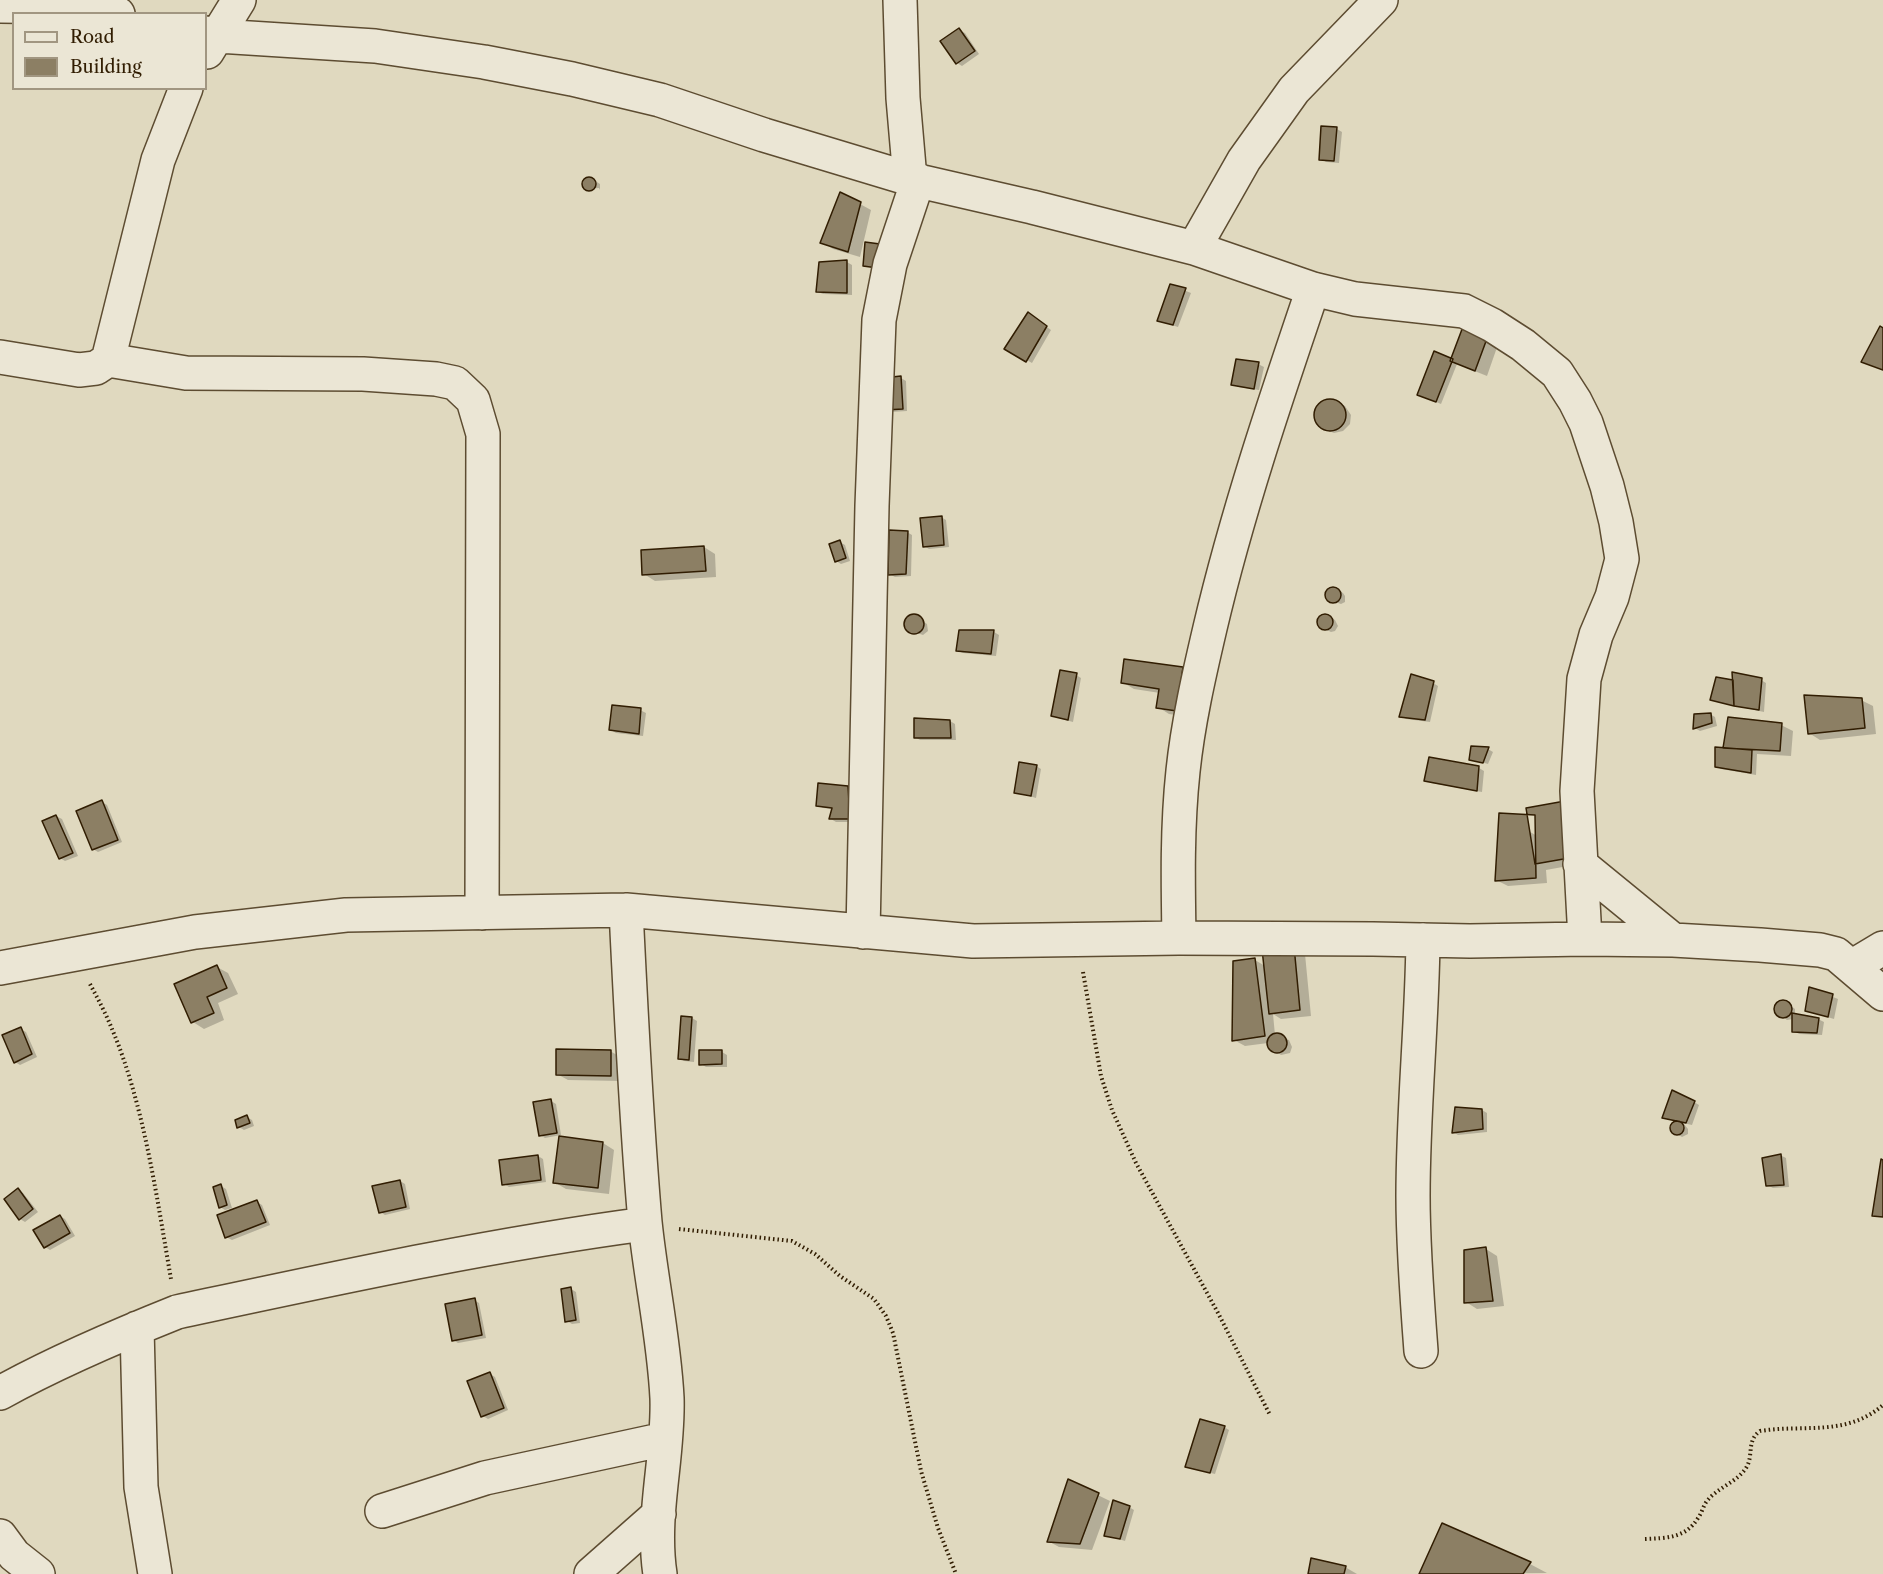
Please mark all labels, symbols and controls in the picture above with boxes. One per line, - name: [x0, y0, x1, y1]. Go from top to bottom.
- legend: [12, 12, 207, 90]
- text: Road: [70, 26, 115, 48]
- text: Building: [70, 56, 142, 78]

